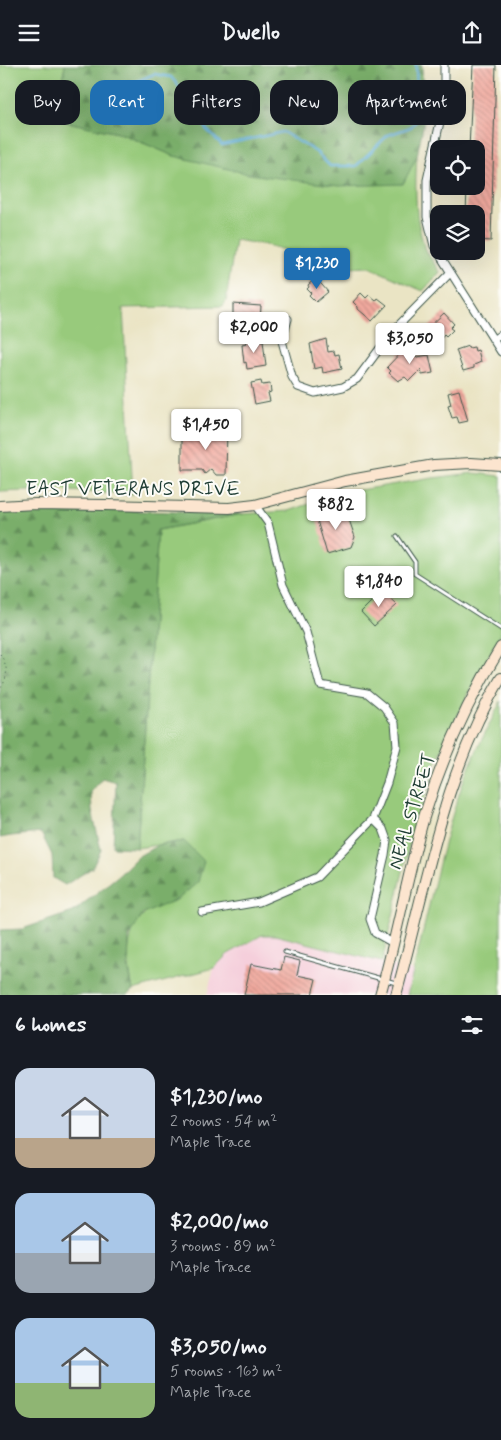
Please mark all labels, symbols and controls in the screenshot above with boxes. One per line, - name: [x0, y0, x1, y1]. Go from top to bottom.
- icon: menu: [15, 19, 43, 47]
- text: Dwello: [221, 19, 280, 47]
- icon: share: [458, 19, 486, 47]
- chip: Buy: [15, 80, 80, 125]
- chip: Rent: [90, 80, 164, 125]
- chip: Filters: [174, 80, 260, 125]
- chip: New: [270, 80, 338, 125]
- chip: Apartment: [348, 80, 466, 125]
- map controls: [430, 140, 485, 260]
- button: locate: [430, 140, 485, 195]
- button: layers: [430, 205, 485, 260]
- pin: $1,230: [276, 247, 358, 290]
- text: $1,230: [295, 253, 339, 274]
- pin: $2,000: [213, 311, 295, 354]
- text: $2,000: [230, 317, 278, 338]
- pin: $3,050: [369, 323, 451, 365]
- text: $3,050: [386, 328, 434, 349]
- pin: $1,450: [165, 409, 247, 451]
- text: $1,450: [182, 414, 230, 435]
- street label: EAST VETERANS DRIVE: [26, 477, 240, 502]
- pin: $882: [306, 489, 366, 531]
- text: $882: [318, 494, 354, 515]
- pin: $1,840: [338, 565, 420, 608]
- text: $1,840: [355, 571, 403, 592]
- street label: NEAL STREET: [383, 750, 442, 873]
- text: 6 homes: [15, 1011, 86, 1039]
- icon: filters: [458, 1011, 486, 1039]
- text: $1,230/mo: [170, 1083, 263, 1111]
- icon: home: [55, 1088, 115, 1148]
- text: 2 rooms · 54 m²: [170, 1111, 277, 1132]
- text: Maple Trace: [170, 1132, 251, 1153]
- text: $2,000/mo: [170, 1208, 268, 1236]
- icon: home: [55, 1213, 115, 1273]
- text: 3 rooms · 89 m²: [170, 1236, 276, 1257]
- text: Maple Trace: [170, 1257, 251, 1278]
- text: $3,050/mo: [170, 1333, 267, 1361]
- icon: home: [55, 1338, 115, 1398]
- text: 5 rooms · 163 m²: [170, 1361, 282, 1382]
- text: Maple Trace: [170, 1382, 251, 1403]

